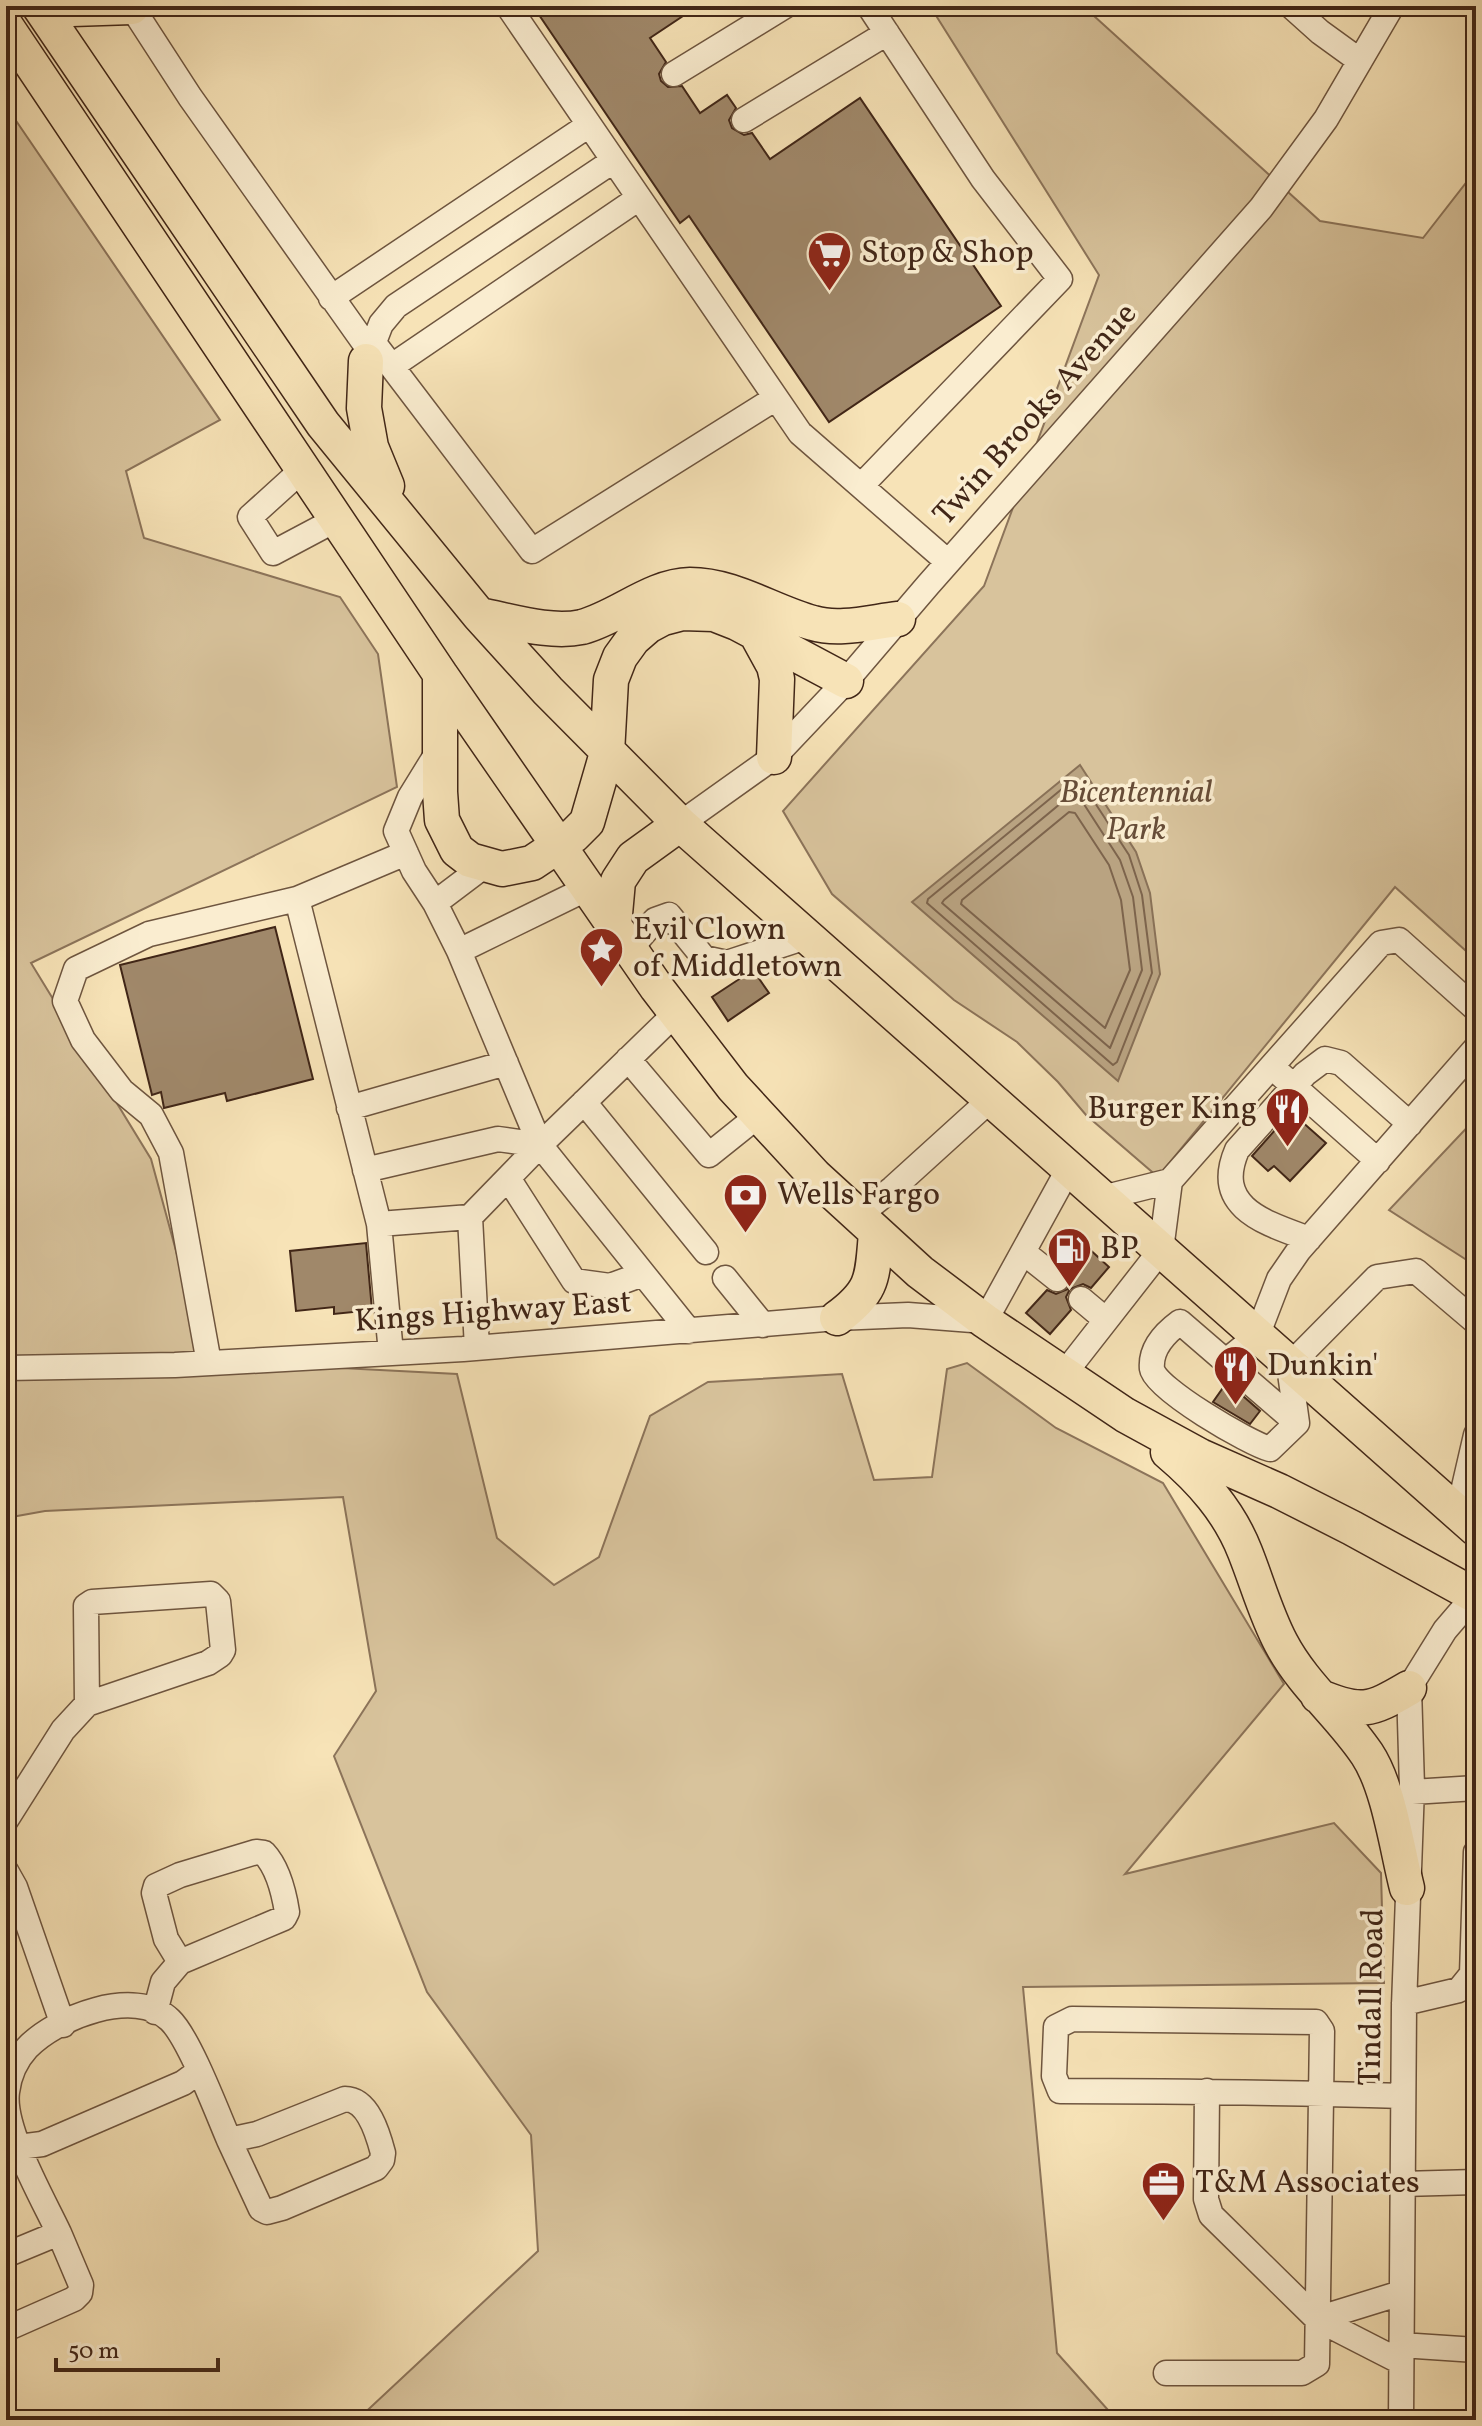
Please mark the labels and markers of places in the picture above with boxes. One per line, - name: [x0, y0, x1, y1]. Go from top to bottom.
- supermarket icon: Stop & Shop: [806, 230, 854, 293]
- place label: Stop & Shop: [861, 232, 1034, 276]
- place label: Evil Clown of Middletown: [633, 909, 842, 990]
- place icon: Evil Clown of Middletown: [578, 925, 626, 988]
- restaurant icon: Burger King: [1264, 1086, 1312, 1149]
- place label: Burger King: [1087, 1088, 1257, 1132]
- bank icon: Wells Fargo: [722, 1172, 770, 1235]
- place label: Wells Fargo: [777, 1174, 940, 1218]
- fuel station icon: BP: [1045, 1226, 1093, 1289]
- place label: BP: [1100, 1228, 1139, 1272]
- restaurant icon: Dunkin': [1212, 1343, 1260, 1406]
- place label: Dunkin': [1267, 1345, 1378, 1389]
- office icon: T&M Associates: [1140, 2160, 1188, 2223]
- place label: T&M Associates: [1195, 2162, 1420, 2206]

